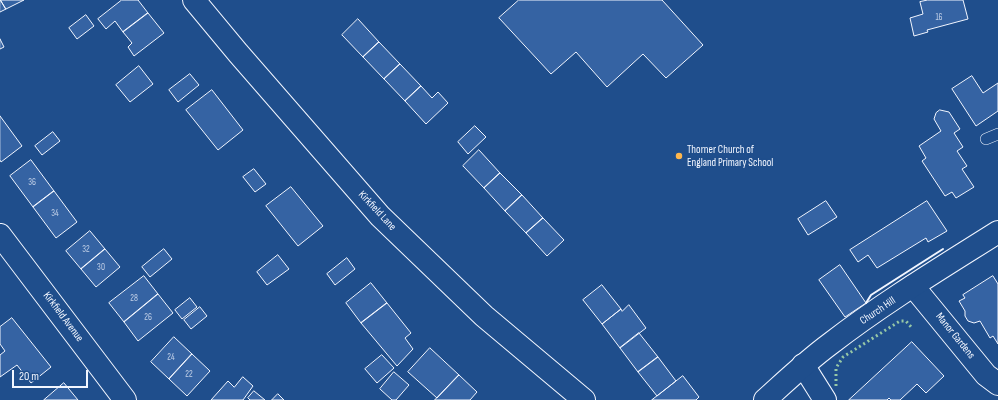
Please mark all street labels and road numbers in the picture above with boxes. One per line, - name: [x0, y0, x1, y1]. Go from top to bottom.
- street label: Kirkfield Lane: [355, 188, 399, 234]
- street label: Kirkfield Avenue: [40, 290, 86, 344]
- street label: Church Hill: [858, 294, 898, 328]
- street label: Manor Gardens: [932, 310, 978, 362]

